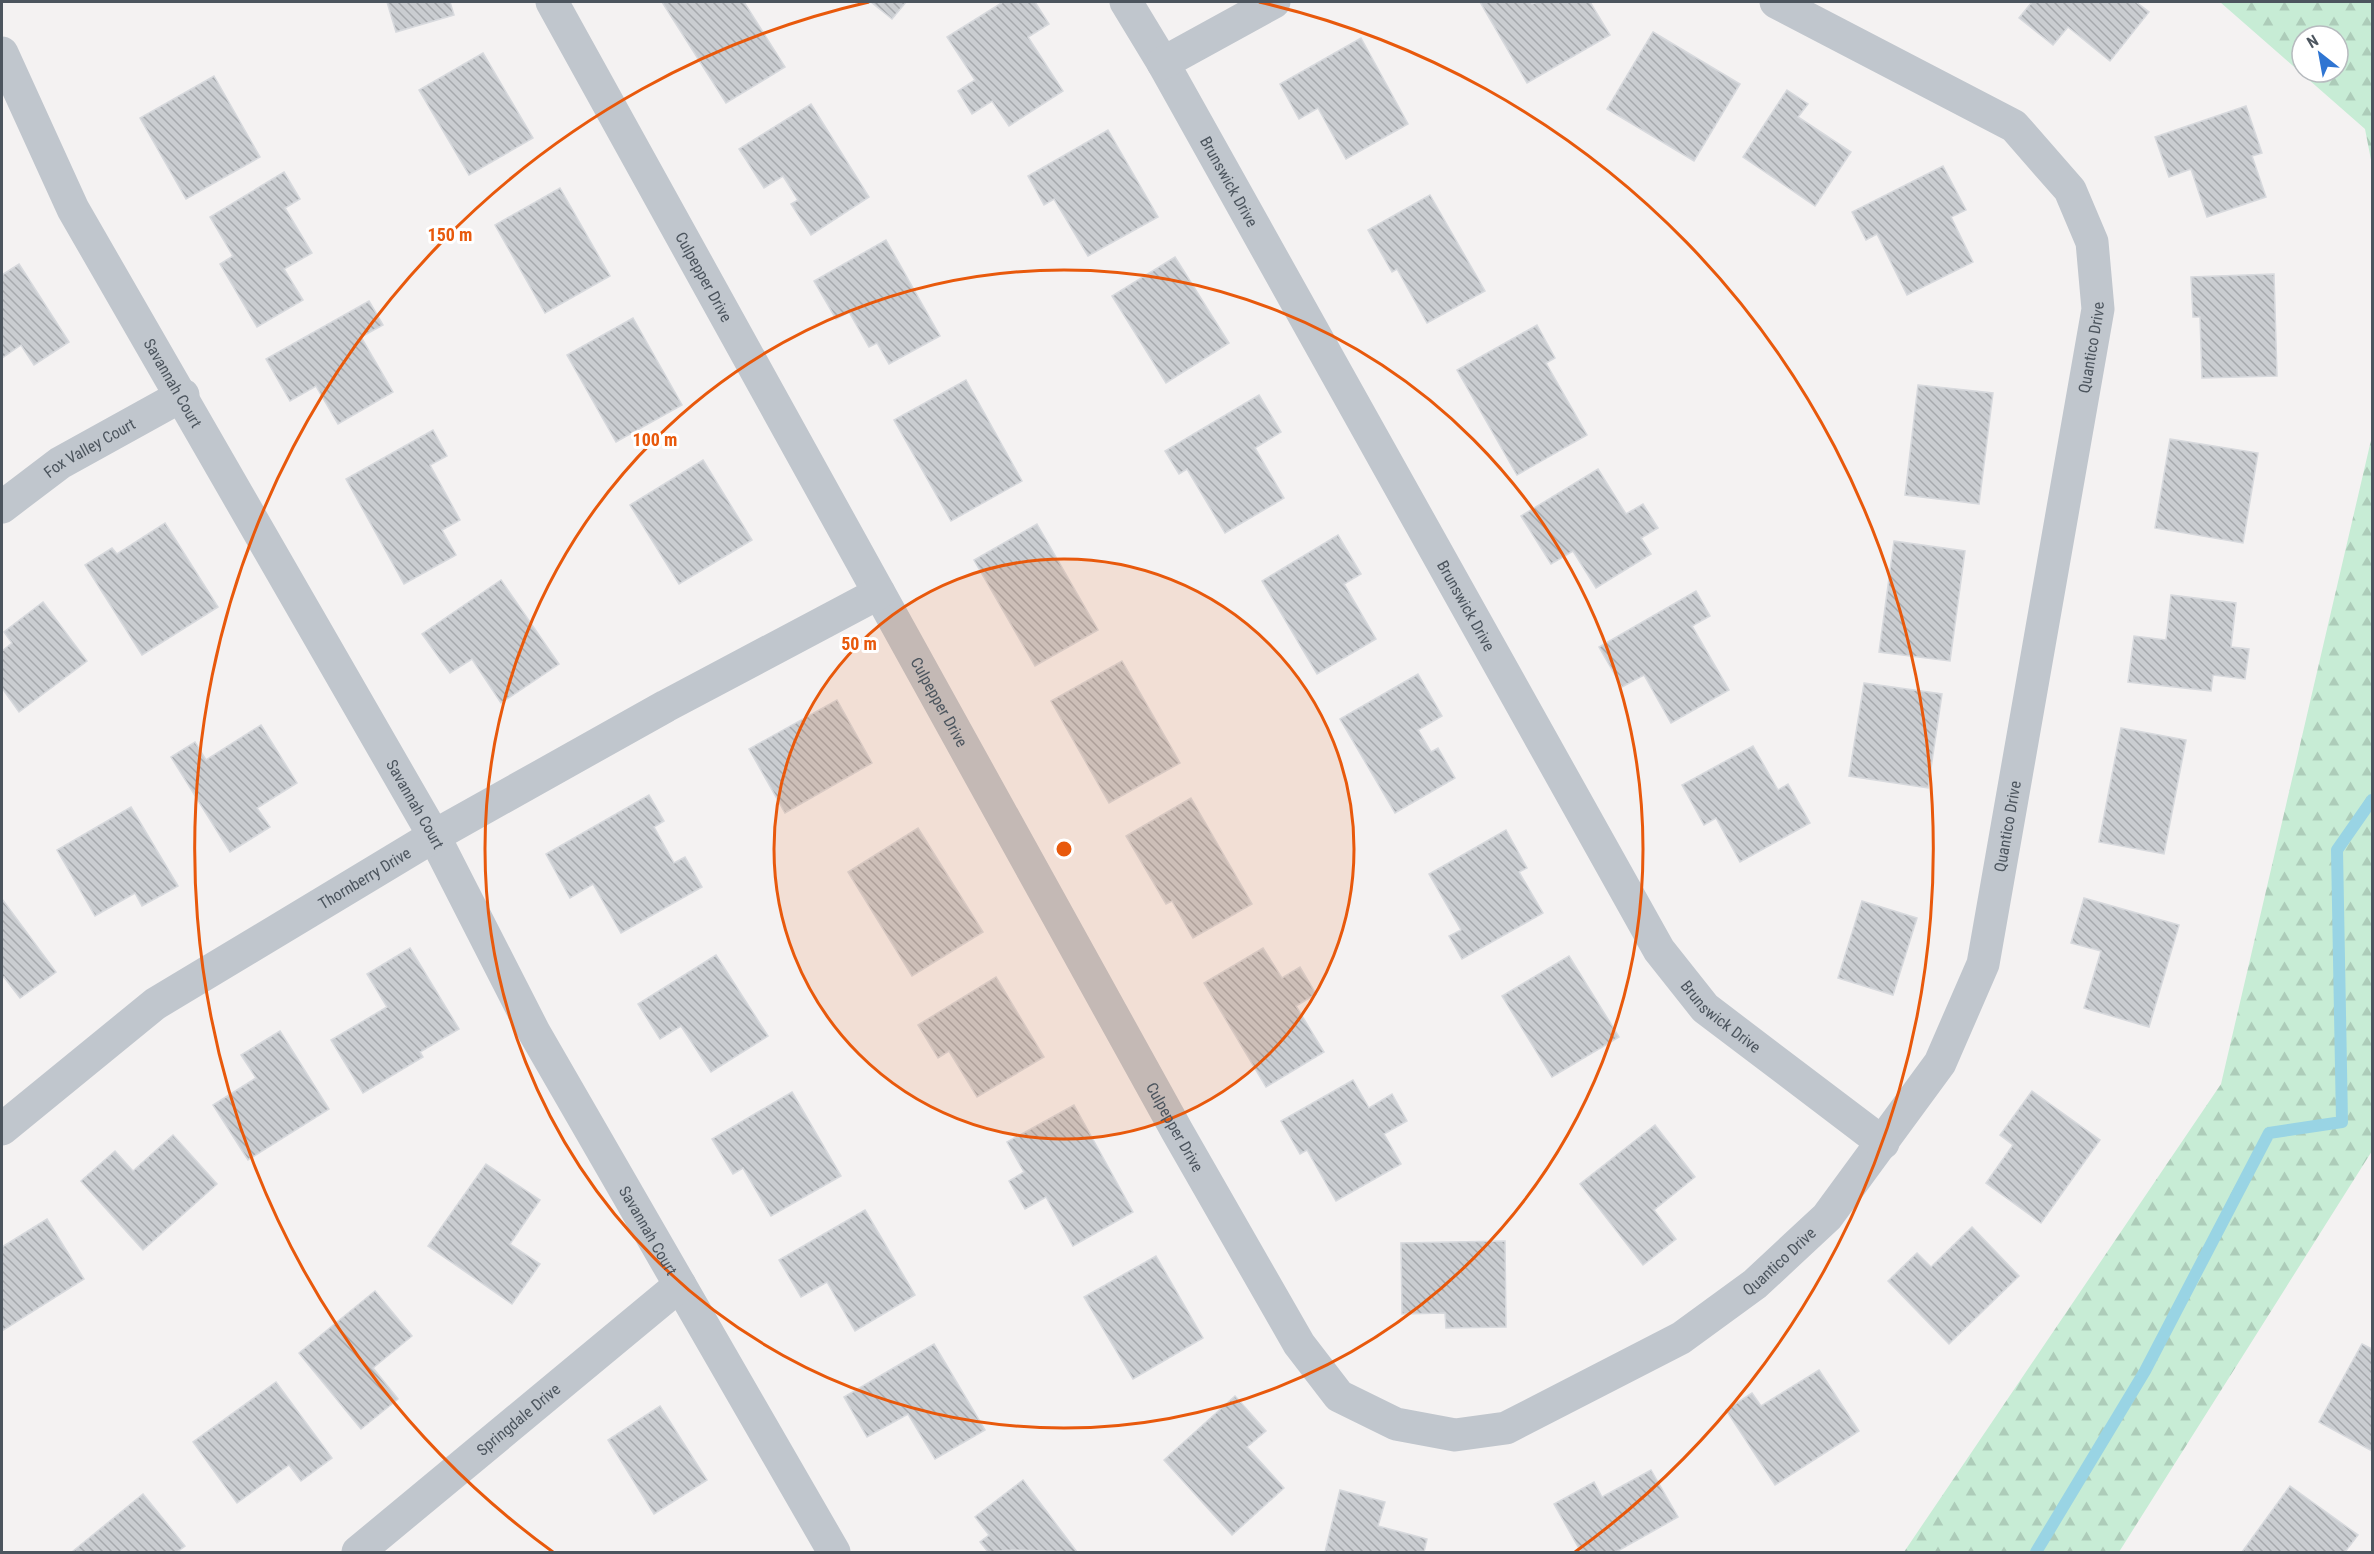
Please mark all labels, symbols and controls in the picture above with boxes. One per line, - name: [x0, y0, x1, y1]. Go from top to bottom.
- north arrow: [2290, 24, 2350, 84]
- text: N: [2303, 31, 2322, 52]
- street label: Brunswick Drive: [1196, 133, 1262, 230]
- text: 150 m: [428, 224, 472, 245]
- street label: Culpepper Drive: [671, 229, 736, 325]
- street label: Quantico Drive: [2074, 301, 2108, 395]
- street label: Savannah Court: [140, 335, 206, 431]
- street label: Fox Valley Court: [40, 414, 139, 482]
- text: 100 m: [633, 429, 677, 450]
- street label: Brunswick Drive: [1433, 557, 1499, 654]
- text: 50 m: [841, 633, 877, 654]
- street label: Culpepper Drive: [907, 654, 971, 750]
- street label: Savannah Court: [382, 756, 448, 852]
- street label: Quantico Drive: [1990, 779, 2025, 873]
- centre of rings: [1054, 839, 1074, 859]
- street label: Thornberry Drive: [315, 843, 414, 913]
- street label: Brunswick Drive: [1677, 977, 1764, 1057]
- street label: Culpepper Drive: [1142, 1079, 1207, 1175]
- street label: Savannah Court: [615, 1183, 681, 1279]
- street label: Quantico Drive: [1739, 1223, 1820, 1300]
- street label: Springdale Drive: [473, 1380, 564, 1460]

